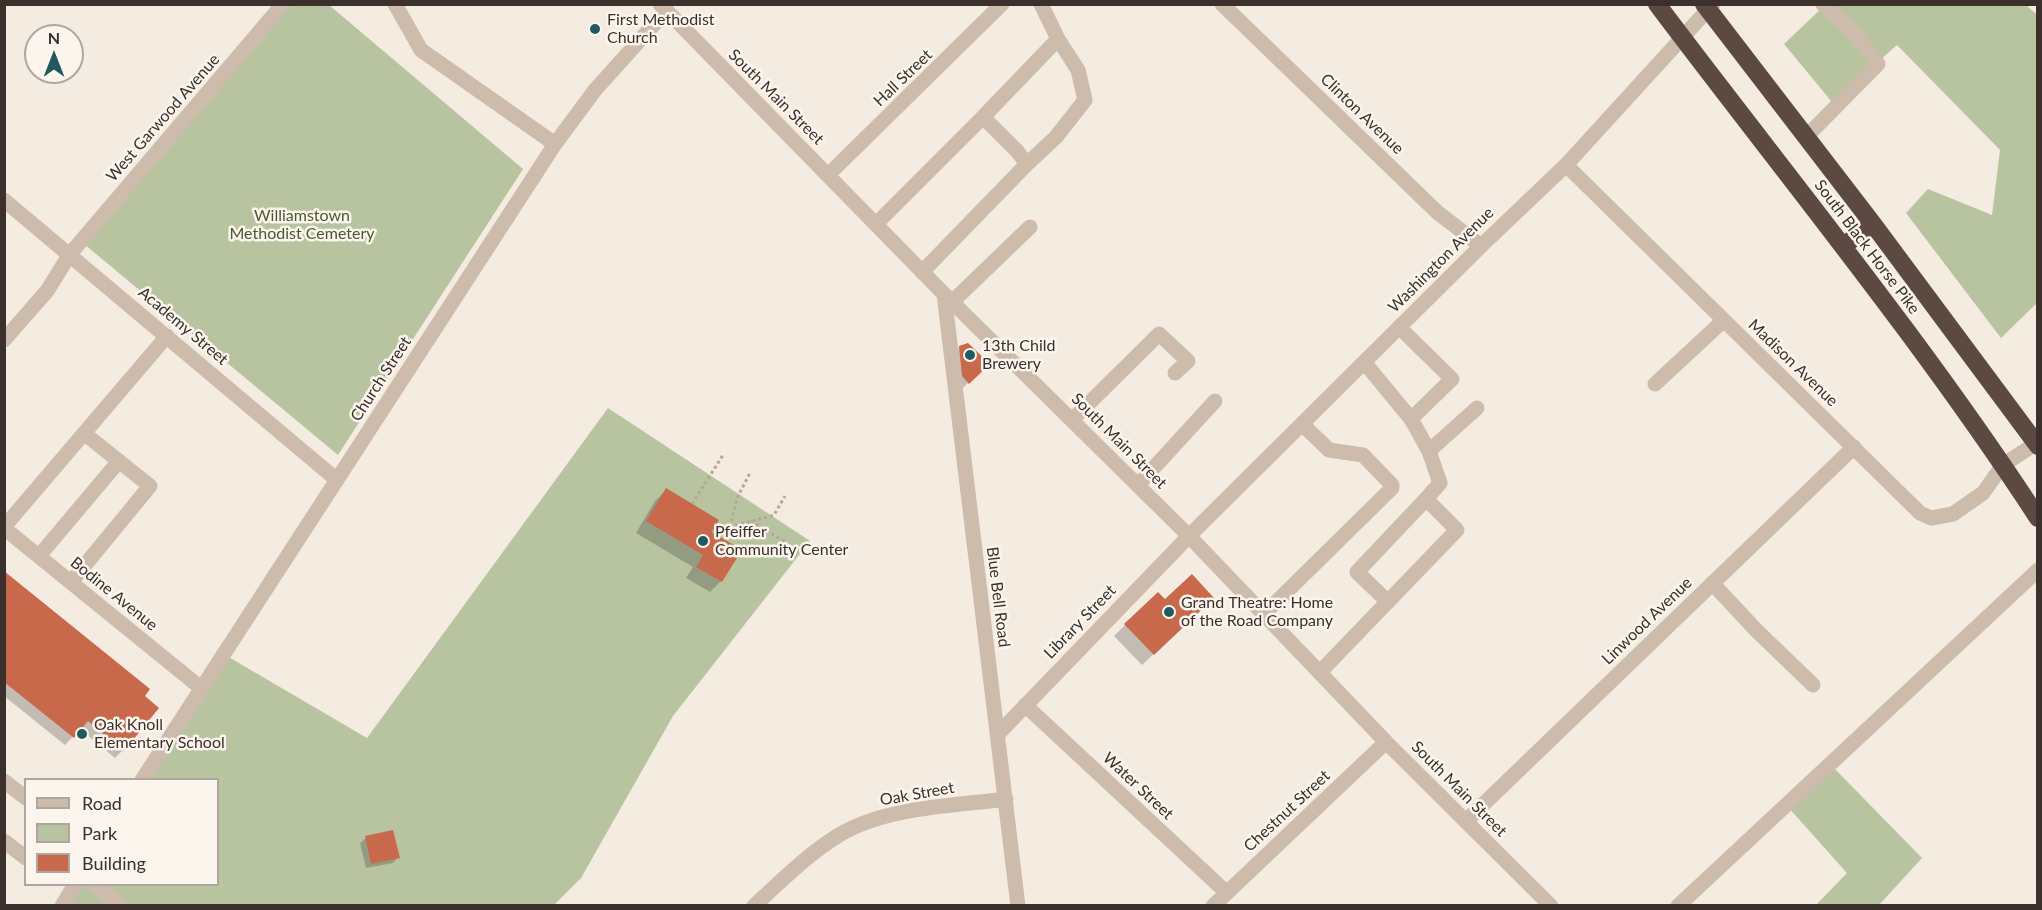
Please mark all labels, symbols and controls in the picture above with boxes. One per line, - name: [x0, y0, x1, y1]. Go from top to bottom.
- place label: First Methodist Church: [607, 10, 715, 48]
- marker: First Methodist Church: [588, 22, 602, 36]
- north arrow: [24, 24, 84, 84]
- text: N: [48, 28, 60, 47]
- street label: South Main Street: [724, 45, 828, 149]
- street label: Hall Street: [870, 45, 936, 111]
- street label: West Garwood Avenue: [102, 50, 224, 186]
- street label: Clinton Avenue: [1317, 70, 1407, 158]
- street label: South Black Horse Pike: [1810, 176, 1924, 318]
- street label: Washington Avenue: [1384, 203, 1498, 317]
- park label: Williamstown Methodist Cemetery: [229, 206, 375, 244]
- street label: Academy Street: [134, 283, 232, 369]
- street label: Madison Avenue: [1744, 315, 1842, 411]
- street label: Church Street: [347, 333, 415, 425]
- place label: 13th Child Brewery: [982, 336, 1056, 374]
- marker: 13th Child Brewery: [963, 348, 977, 362]
- street label: South Main Street: [1067, 389, 1171, 493]
- place label: Pfeiffer Community Center: [715, 522, 848, 560]
- marker: Pfeiffer Community Center: [696, 534, 710, 548]
- street label: Blue Bell Road: [982, 546, 1014, 648]
- street label: Bodine Avenue: [67, 553, 161, 635]
- street label: Linwood Avenue: [1598, 573, 1696, 669]
- street label: Library Street: [1040, 581, 1120, 663]
- place label: Grand Theatre: Home of the Road Company: [1181, 593, 1333, 631]
- marker: Grand Theatre: Home of the Road Company: [1162, 605, 1176, 619]
- place label: Oak Knoll Elementary School: [94, 715, 225, 753]
- marker: Oak Knoll Elementary School: [75, 727, 89, 741]
- street label: South Main Street: [1407, 737, 1511, 841]
- street label: Water Street: [1099, 748, 1177, 824]
- street label: Chestnut Street: [1240, 766, 1334, 856]
- legend: [24, 778, 219, 886]
- street label: Oak Street: [878, 778, 956, 810]
- text: Road: [82, 792, 122, 814]
- text: Park: [82, 822, 117, 844]
- text: Building: [82, 852, 146, 874]

